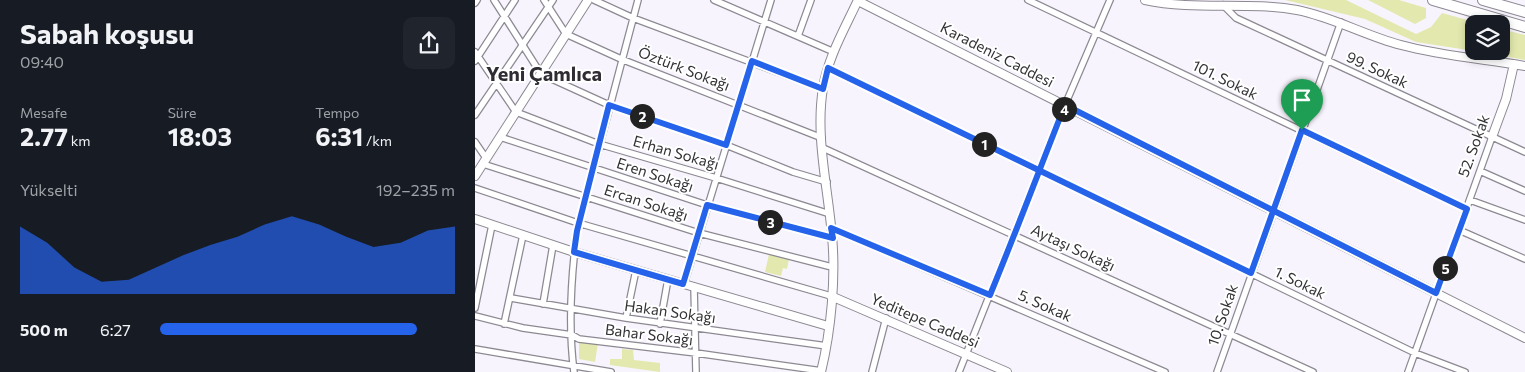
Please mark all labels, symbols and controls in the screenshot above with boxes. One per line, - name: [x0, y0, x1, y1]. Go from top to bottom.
- map controls: [1465, 15, 1510, 60]
- button: layers: [1465, 15, 1510, 60]
- text: Sabah koşusu: [20, 16, 194, 50]
- button: share: [403, 17, 455, 69]
- street label: Karadeniz Caddesi: [938, 18, 1057, 91]
- street label: Öztürk Sokağı: [636, 42, 733, 94]
- street label: 99. Sokak: [1344, 47, 1411, 91]
- text: 09:40: [20, 52, 64, 71]
- street label: 101. Sokak: [1190, 55, 1261, 103]
- district label: Yeni Çamlıca: [486, 61, 602, 85]
- pin: [1281, 79, 1323, 130]
- icon: arrive: [1288, 86, 1316, 114]
- pin: 4: [1051, 96, 1077, 122]
- text: 4: [1060, 101, 1069, 118]
- text: Mesafe: [20, 104, 67, 121]
- text: Süre: [168, 104, 196, 121]
- text: Tempo: [315, 104, 359, 121]
- pin: 2: [629, 104, 655, 128]
- text: 2: [639, 108, 646, 125]
- street label: 52. Sokak: [1453, 112, 1493, 179]
- text: 2.77: [20, 121, 68, 151]
- text: 18:03: [168, 121, 232, 151]
- text: 6:31: [315, 121, 363, 151]
- street label: Erhan Sokağı: [631, 131, 721, 173]
- text: km: [68, 132, 91, 149]
- text: /km: [363, 132, 392, 149]
- pin: 1: [971, 132, 997, 156]
- text: 1: [981, 136, 988, 153]
- street label: Eren Sokağı: [615, 153, 696, 195]
- text: Yükselti: [20, 180, 78, 199]
- text: 192–235 m: [376, 180, 455, 199]
- street label: Ercan Sokağı: [602, 180, 691, 224]
- pin: 3: [757, 210, 783, 234]
- text: 3: [766, 214, 775, 231]
- street label: Aytaşı Sokağı: [1028, 220, 1118, 274]
- pin: 5: [1433, 256, 1457, 280]
- text: 5: [1441, 260, 1450, 277]
- street label: 1. Sokak: [1272, 262, 1329, 302]
- street label: 10. Sokak: [1203, 281, 1241, 348]
- street label: 5. Sokak: [1016, 285, 1075, 325]
- street label: Yeditepe Caddesi: [868, 289, 983, 351]
- street label: Hakan Sokağı: [623, 296, 717, 326]
- text: 500 m: [20, 320, 68, 339]
- text: 6:27: [100, 320, 131, 339]
- street label: Bahar Sokağı: [604, 320, 694, 348]

